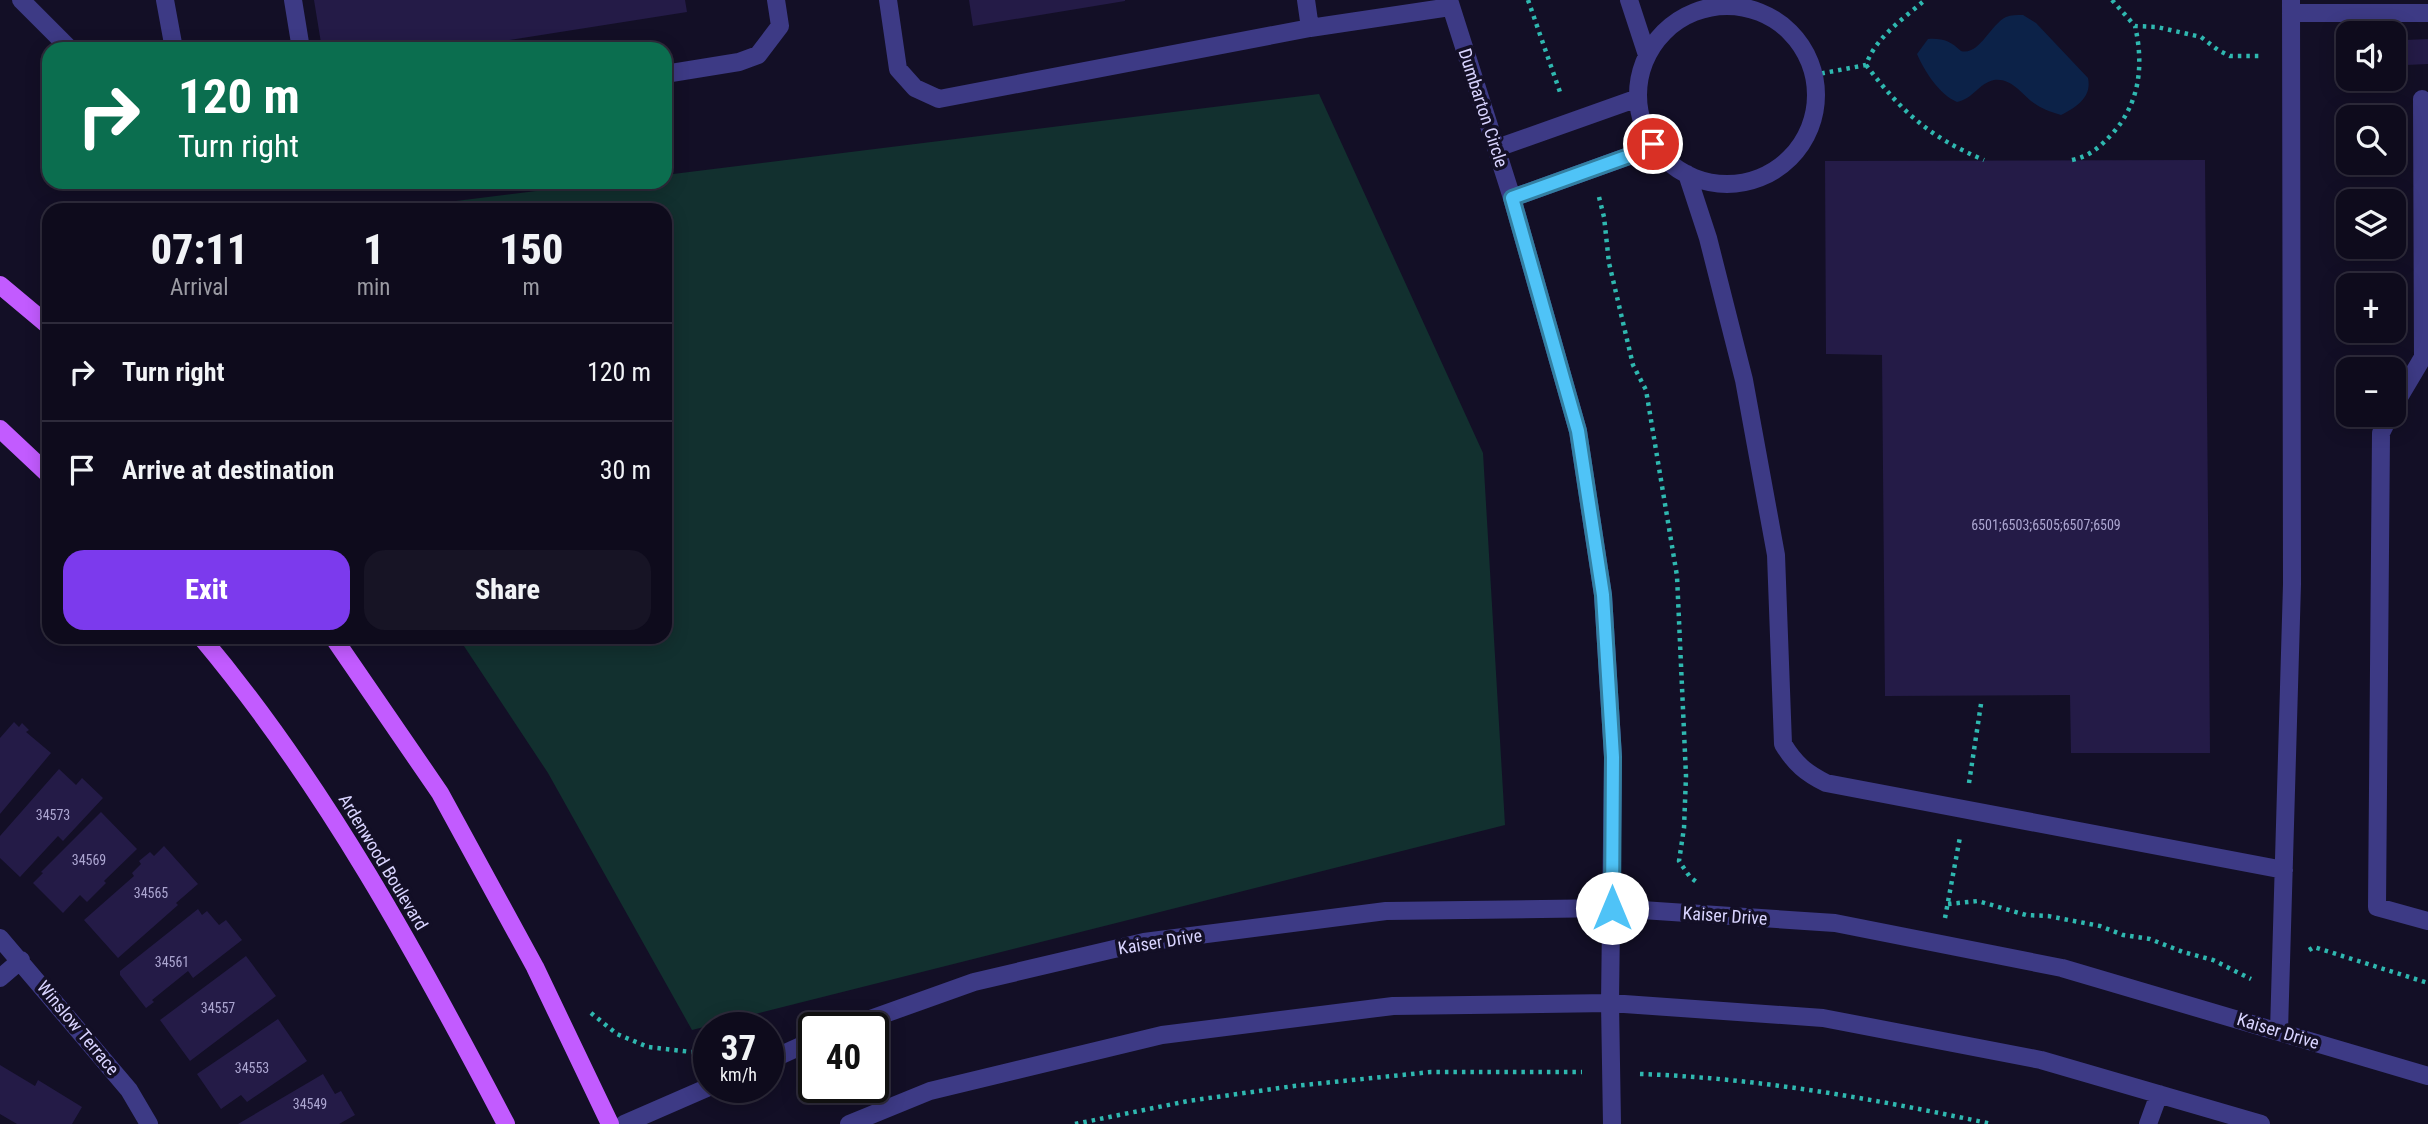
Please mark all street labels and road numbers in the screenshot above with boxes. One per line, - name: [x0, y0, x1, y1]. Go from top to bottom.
- street label: Dumbarton Circle: [1454, 46, 1513, 170]
- street label: Ardenwood Boulevard: [334, 790, 432, 934]
- street label: Kaiser Drive: [1682, 902, 1768, 929]
- street label: Kaiser Drive: [1116, 925, 1203, 959]
- street label: Winslow Terrace: [33, 976, 124, 1079]
- street label: Kaiser Drive: [2235, 1008, 2322, 1053]

